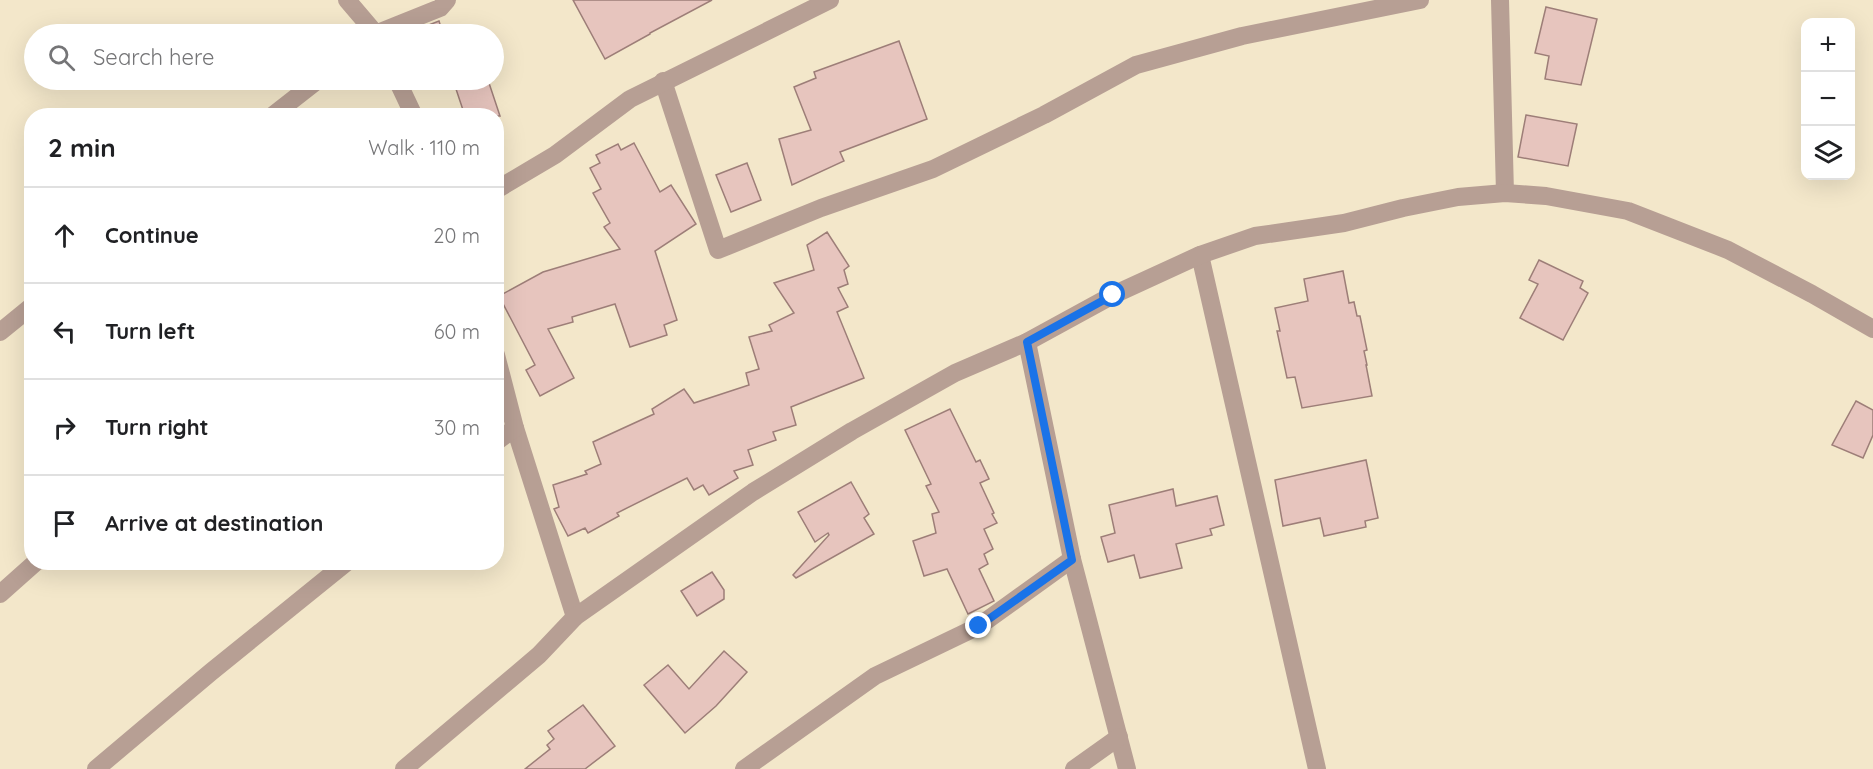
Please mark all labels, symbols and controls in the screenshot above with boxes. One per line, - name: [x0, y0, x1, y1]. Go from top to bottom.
- map controls: [1801, 18, 1855, 180]
- button: +: [1801, 18, 1855, 72]
- search box: [24, 24, 504, 90]
- icon: search: [45, 41, 78, 74]
- text: Search here: [93, 43, 214, 71]
- button: −: [1801, 72, 1855, 126]
- button: layers: [1801, 126, 1855, 180]
- text: 2 min: [48, 131, 116, 164]
- text: Walk · 110 m: [368, 135, 480, 160]
- icon: ahead: [48, 219, 81, 252]
- text: Continue: [105, 221, 199, 249]
- text: 20 m: [433, 223, 480, 248]
- route start: [1099, 281, 1125, 307]
- icon: left: [48, 315, 81, 348]
- text: Turn left: [105, 317, 195, 345]
- text: 60 m: [434, 319, 480, 344]
- icon: right: [48, 411, 81, 444]
- text: Turn right: [105, 413, 209, 441]
- text: 30 m: [434, 415, 480, 440]
- icon: arrive: [48, 507, 81, 540]
- text: Arrive at destination: [105, 509, 323, 537]
- route end: [965, 612, 991, 638]

